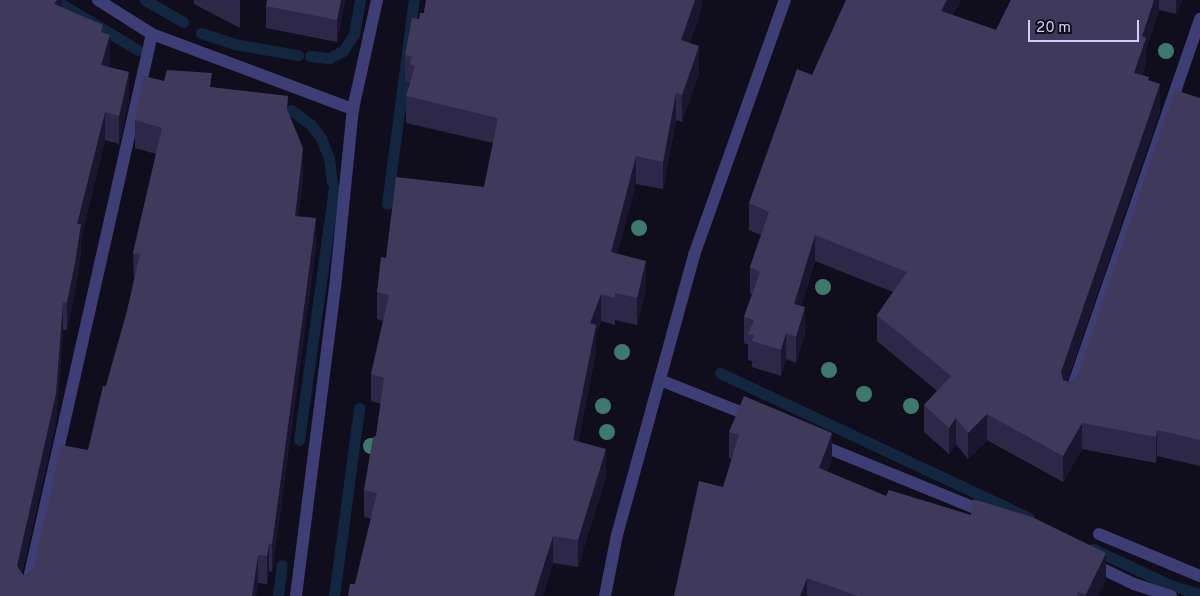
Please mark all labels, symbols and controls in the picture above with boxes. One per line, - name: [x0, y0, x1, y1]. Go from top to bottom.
- scale bar: [1030, 10, 1141, 42]
- text: 20 m: [1036, 19, 1071, 38]

